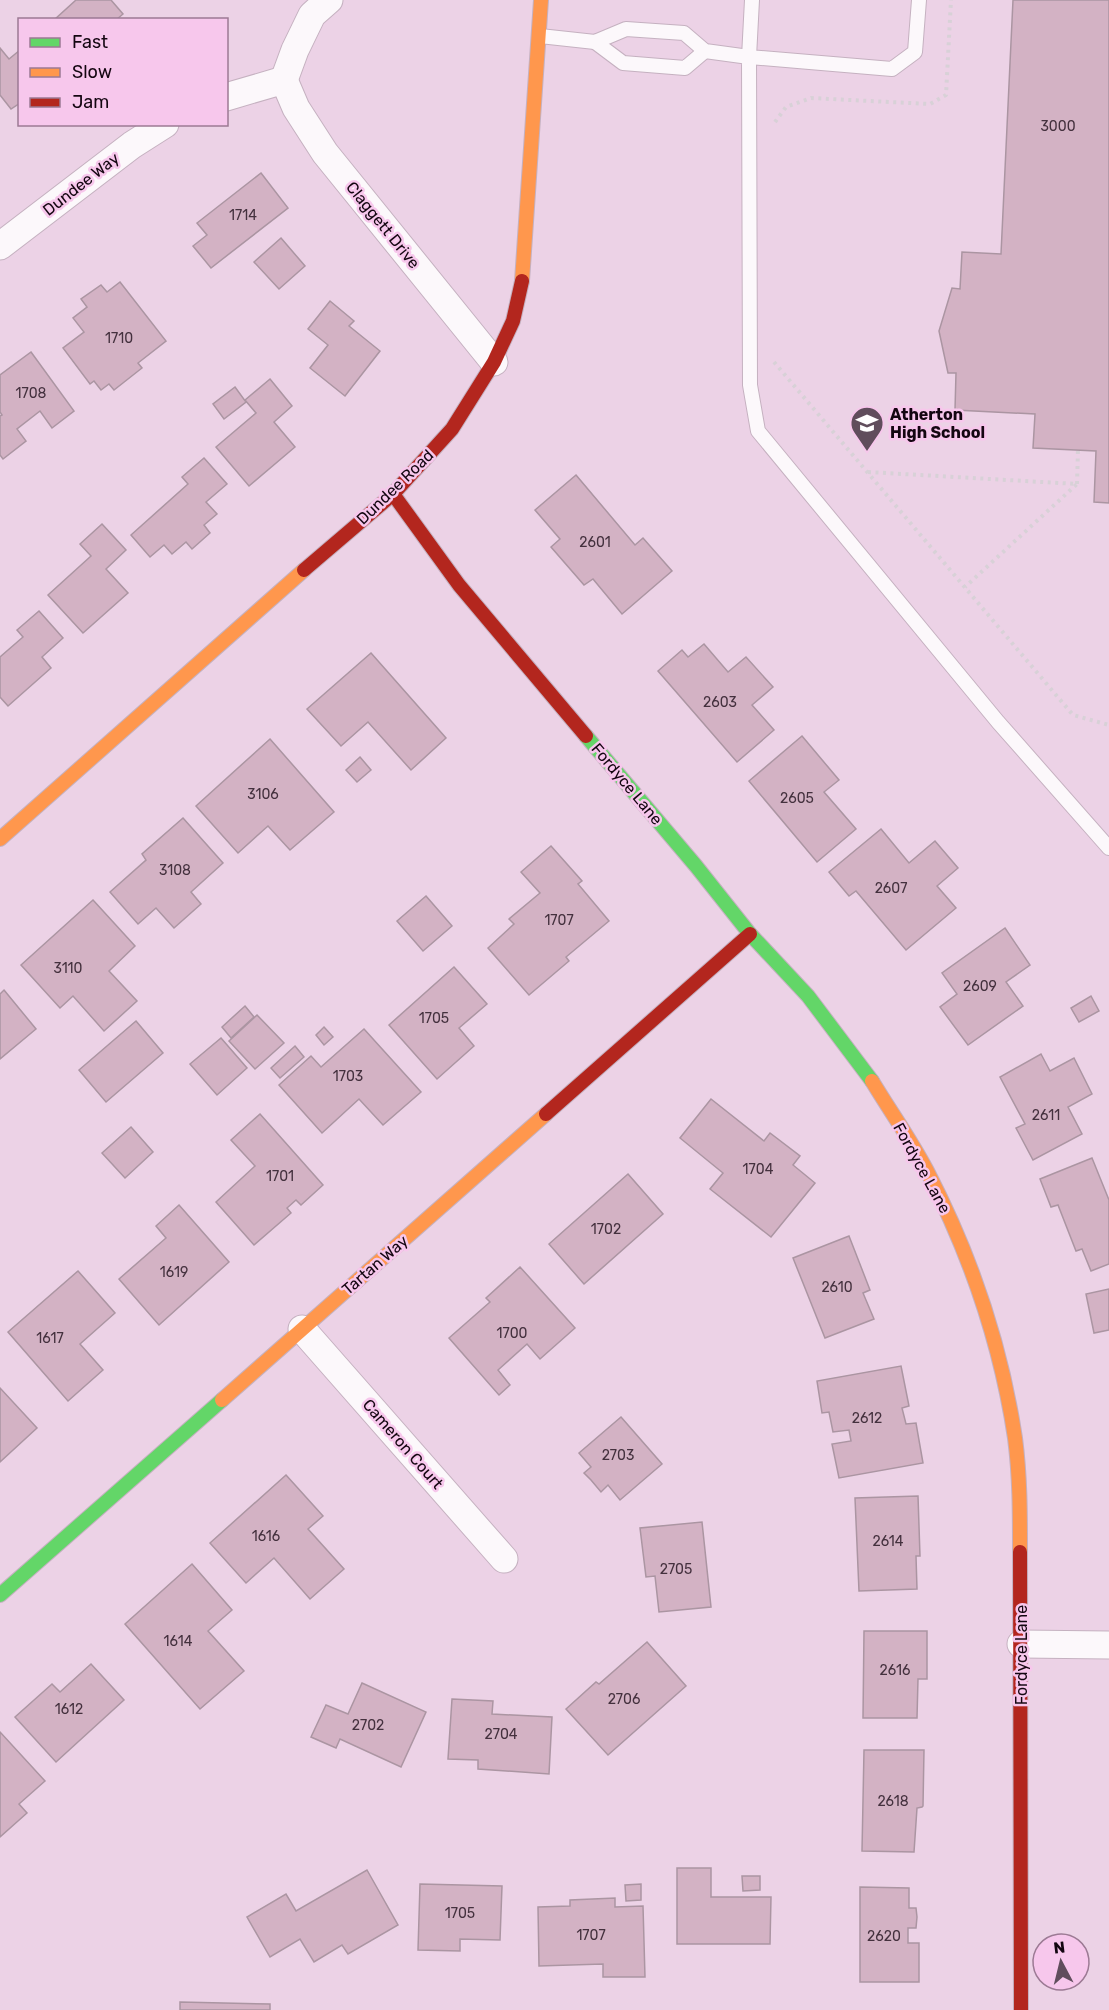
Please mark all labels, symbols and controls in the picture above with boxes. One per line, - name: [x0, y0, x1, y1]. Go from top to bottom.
- legend: [18, 18, 228, 126]
- text: Fast: [72, 31, 108, 53]
- text: Slow: [72, 61, 112, 83]
- text: Jam: [72, 91, 109, 113]
- house number: 3000: [1040, 118, 1076, 135]
- street label: Dundee Way: [39, 148, 123, 220]
- street label: Claggett Drive: [342, 178, 424, 272]
- house number: 1714: [229, 207, 257, 224]
- house number: 1710: [105, 330, 133, 347]
- house number: 1708: [16, 385, 47, 402]
- school or university icon: Atherton High School: [849, 405, 885, 452]
- place label: Atherton High School: [890, 405, 985, 442]
- street label: Dundee Road: [353, 446, 437, 528]
- house number: 2601: [579, 534, 611, 551]
- house number: 2603: [703, 694, 737, 711]
- street label: Fordyce Lane: [587, 739, 667, 829]
- house number: 3106: [247, 786, 279, 803]
- house number: 2605: [780, 790, 814, 807]
- house number: 3108: [159, 862, 191, 879]
- house number: 2607: [875, 880, 907, 897]
- house number: 1707: [544, 912, 574, 929]
- house number: 3110: [53, 960, 83, 977]
- house number: 2609: [963, 978, 997, 995]
- house number: 1705: [419, 1010, 449, 1027]
- house number: 1703: [333, 1068, 363, 1085]
- house number: 2611: [1032, 1107, 1060, 1124]
- street label: Fordyce Lane: [889, 1119, 955, 1217]
- house number: 1704: [743, 1161, 774, 1178]
- house number: 1701: [266, 1168, 294, 1185]
- house number: 1702: [591, 1221, 621, 1238]
- street label: Tartan Way: [338, 1231, 412, 1299]
- house number: 1619: [160, 1264, 188, 1281]
- house number: 2610: [821, 1279, 853, 1296]
- house number: 1700: [497, 1325, 528, 1342]
- house number: 1617: [36, 1330, 64, 1347]
- street label: Cameron Court: [359, 1395, 447, 1493]
- house number: 2612: [852, 1410, 882, 1427]
- house number: 2703: [602, 1447, 634, 1464]
- house number: 1616: [252, 1528, 280, 1545]
- house number: 2614: [872, 1533, 904, 1550]
- house number: 2705: [660, 1561, 692, 1578]
- street label: Fordyce Lane: [1012, 1605, 1031, 1705]
- house number: 1614: [164, 1633, 193, 1650]
- house number: 2616: [880, 1662, 910, 1679]
- house number: 2706: [608, 1691, 640, 1708]
- house number: 1612: [55, 1701, 83, 1718]
- house number: 2702: [352, 1717, 384, 1734]
- house number: 2704: [485, 1726, 518, 1743]
- house number: 2618: [877, 1793, 909, 1810]
- house number: 1705: [445, 1905, 475, 1922]
- house number: 1707: [576, 1927, 606, 1944]
- house number: 2620: [867, 1928, 901, 1945]
- north arrow: [1031, 1932, 1091, 1992]
- text: N: [1052, 1937, 1066, 1958]

